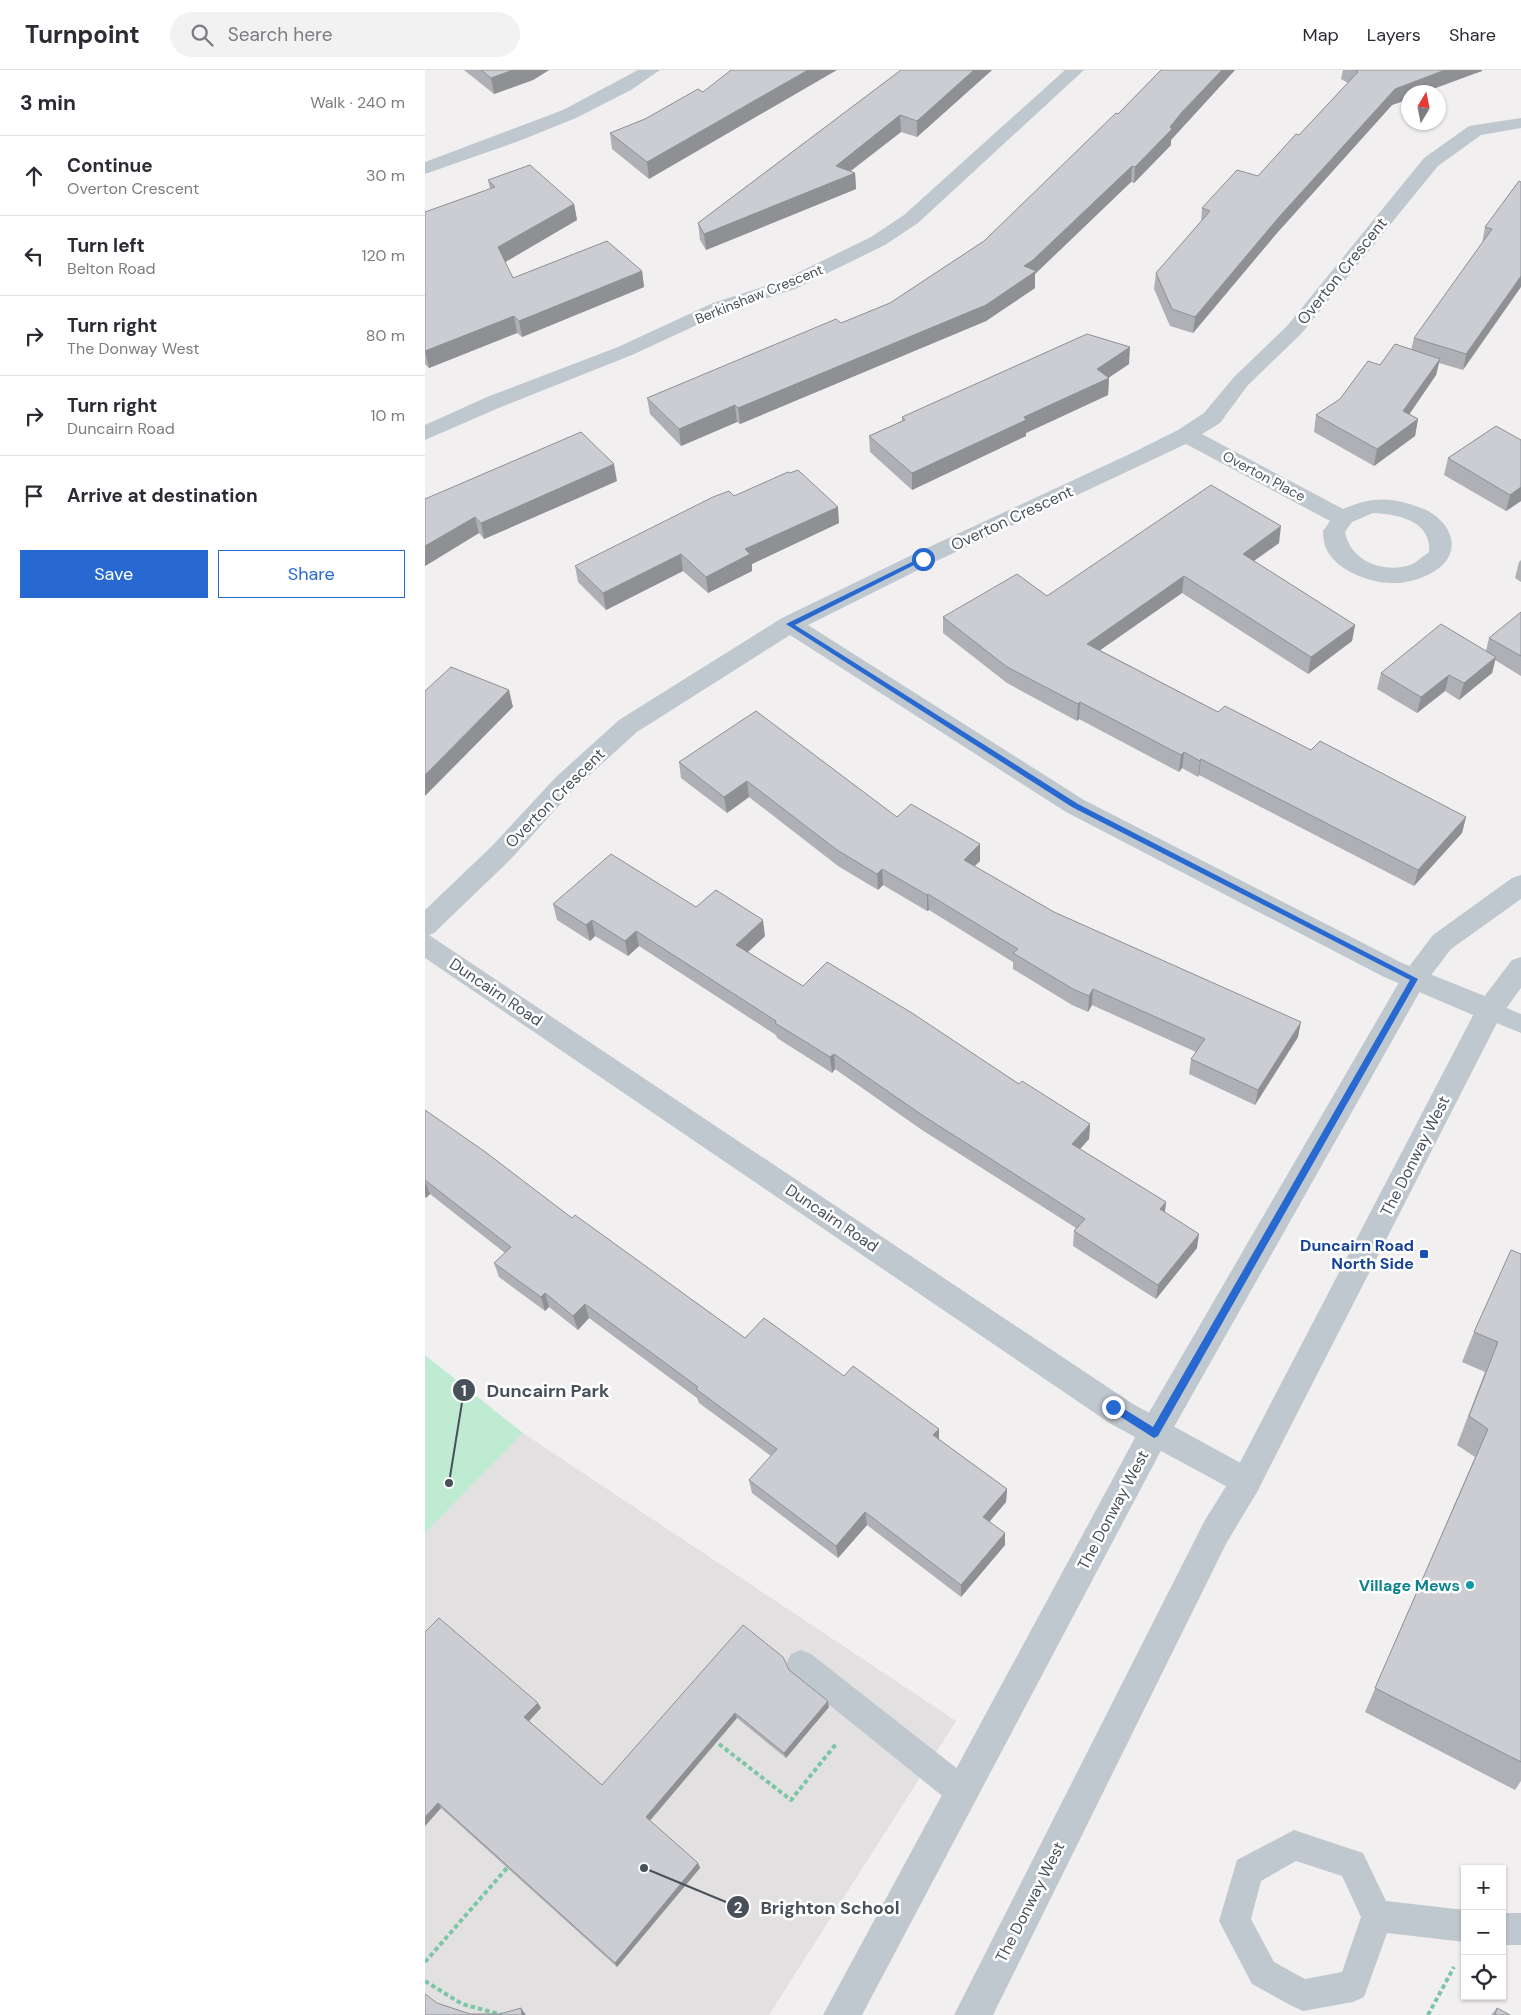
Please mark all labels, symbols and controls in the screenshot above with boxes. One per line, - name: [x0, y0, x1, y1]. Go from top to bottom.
- search box: [170, 12, 520, 57]
- text: Turnpoint: [25, 19, 140, 50]
- icon: search: [188, 21, 216, 49]
- text: Search here: [228, 22, 333, 47]
- text: Map: [1303, 23, 1339, 47]
- text: Layers: [1367, 23, 1421, 47]
- text: Share: [1449, 23, 1496, 47]
- north arrow: [1401, 85, 1446, 130]
- text: 3 min: [20, 89, 76, 117]
- text: Walk · 240 m: [310, 92, 405, 113]
- text: Continue: [67, 153, 153, 178]
- icon: ahead: [20, 162, 48, 190]
- text: 30 m: [366, 165, 405, 186]
- text: Overton Crescent: [67, 178, 199, 199]
- street label: Overton Crescent: [1292, 213, 1392, 329]
- text: Turn left: [67, 233, 145, 258]
- icon: left: [20, 242, 48, 270]
- text: 120 m: [361, 245, 405, 266]
- text: Belton Road: [67, 258, 156, 279]
- street label: Berkinshaw Crescent: [692, 260, 826, 328]
- text: Turn right: [67, 313, 157, 338]
- icon: right: [20, 322, 48, 350]
- text: 80 m: [366, 325, 405, 346]
- text: The Donway West: [67, 338, 199, 359]
- text: Turn right: [67, 393, 157, 418]
- icon: right: [20, 402, 48, 430]
- text: 10 m: [371, 405, 405, 426]
- text: Duncairn Road: [67, 418, 175, 439]
- street label: Overton Place: [1220, 447, 1309, 505]
- street label: Overton Crescent: [948, 481, 1076, 555]
- icon: arrive: [20, 482, 48, 510]
- text: Arrive at destination: [67, 483, 258, 508]
- route start: [912, 548, 935, 571]
- button: Save: [20, 550, 208, 598]
- button: Share: [218, 550, 405, 598]
- street label: Overton Crescent: [501, 744, 609, 852]
- street label: Duncairn Road: [445, 953, 547, 1031]
- street label: The Donway West: [1376, 1092, 1454, 1220]
- street label: Duncairn Road: [781, 1179, 883, 1257]
- place label: Duncairn Road North Side: [1300, 1235, 1414, 1274]
- marker: Duncairn Road North Side: [1418, 1248, 1430, 1260]
- callout: Duncairn Park: [452, 1374, 619, 1407]
- text: Duncairn Park: [487, 1379, 610, 1403]
- text: 1: [461, 1381, 467, 1401]
- route end: [1102, 1396, 1125, 1419]
- street label: The Donway West: [1073, 1447, 1153, 1573]
- place label: Village Mews: [1359, 1575, 1460, 1596]
- marker: Village Mews: [1464, 1579, 1476, 1591]
- street label: The Donway West: [991, 1838, 1069, 1966]
- map controls: [1461, 1865, 1506, 2000]
- button: +: [1461, 1865, 1506, 1910]
- callout: Brighton School: [726, 1891, 910, 1924]
- text: Brighton School: [760, 1896, 900, 1920]
- text: 2: [734, 1898, 743, 1918]
- button: −: [1461, 1910, 1506, 1955]
- button: locate: [1461, 1955, 1506, 2000]

